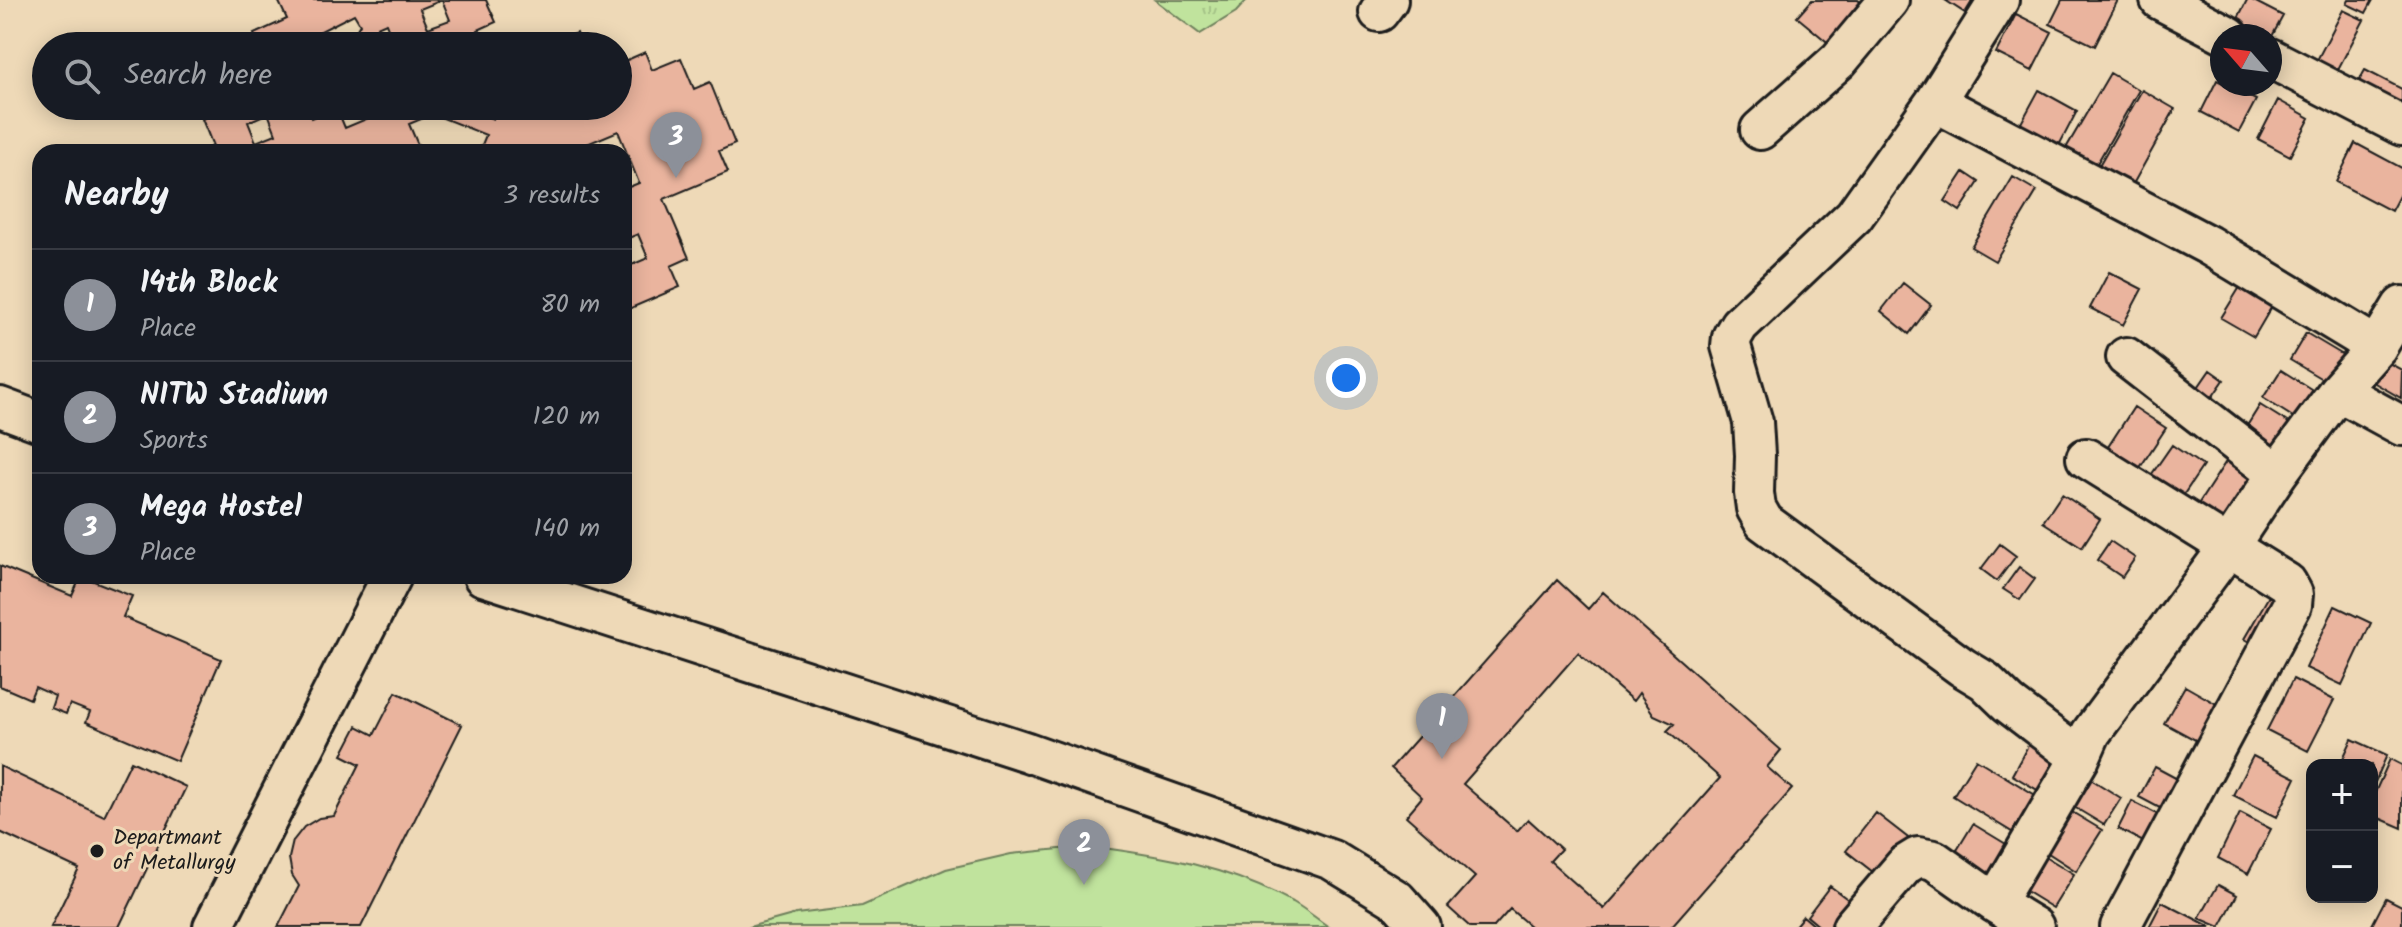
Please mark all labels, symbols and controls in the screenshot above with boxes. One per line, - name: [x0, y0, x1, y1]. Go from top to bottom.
- north arrow: [2210, 24, 2282, 96]
- search box: [32, 32, 632, 120]
- text: Search here: [124, 52, 272, 100]
- icon: search: [60, 54, 104, 98]
- pin: 3: [650, 112, 702, 178]
- text: Nearby: [64, 169, 169, 223]
- text: 3 results: [503, 175, 600, 217]
- text: 14th Block: [140, 260, 277, 308]
- text: 1: [86, 284, 94, 326]
- text: 80 m: [540, 284, 600, 326]
- text: Place: [140, 308, 196, 350]
- your location: [1326, 358, 1366, 398]
- text: NITW Stadium: [140, 372, 328, 420]
- text: 2: [82, 396, 98, 438]
- text: 120 m: [533, 396, 600, 438]
- text: Sports: [140, 420, 208, 462]
- text: Mega Hostel: [140, 484, 302, 532]
- text: 3: [83, 508, 97, 550]
- text: 140 m: [533, 508, 600, 550]
- text: Place: [140, 532, 196, 574]
- pin: 1: [1416, 693, 1468, 759]
- map controls: [2306, 759, 2378, 903]
- button: +: [2306, 759, 2378, 831]
- pin: 2: [1058, 819, 1110, 885]
- place label: Departmant of Metallurgy: [113, 821, 236, 881]
- button: −: [2306, 831, 2378, 903]
- marker: Departmant of Metallurgy: [88, 842, 106, 860]

